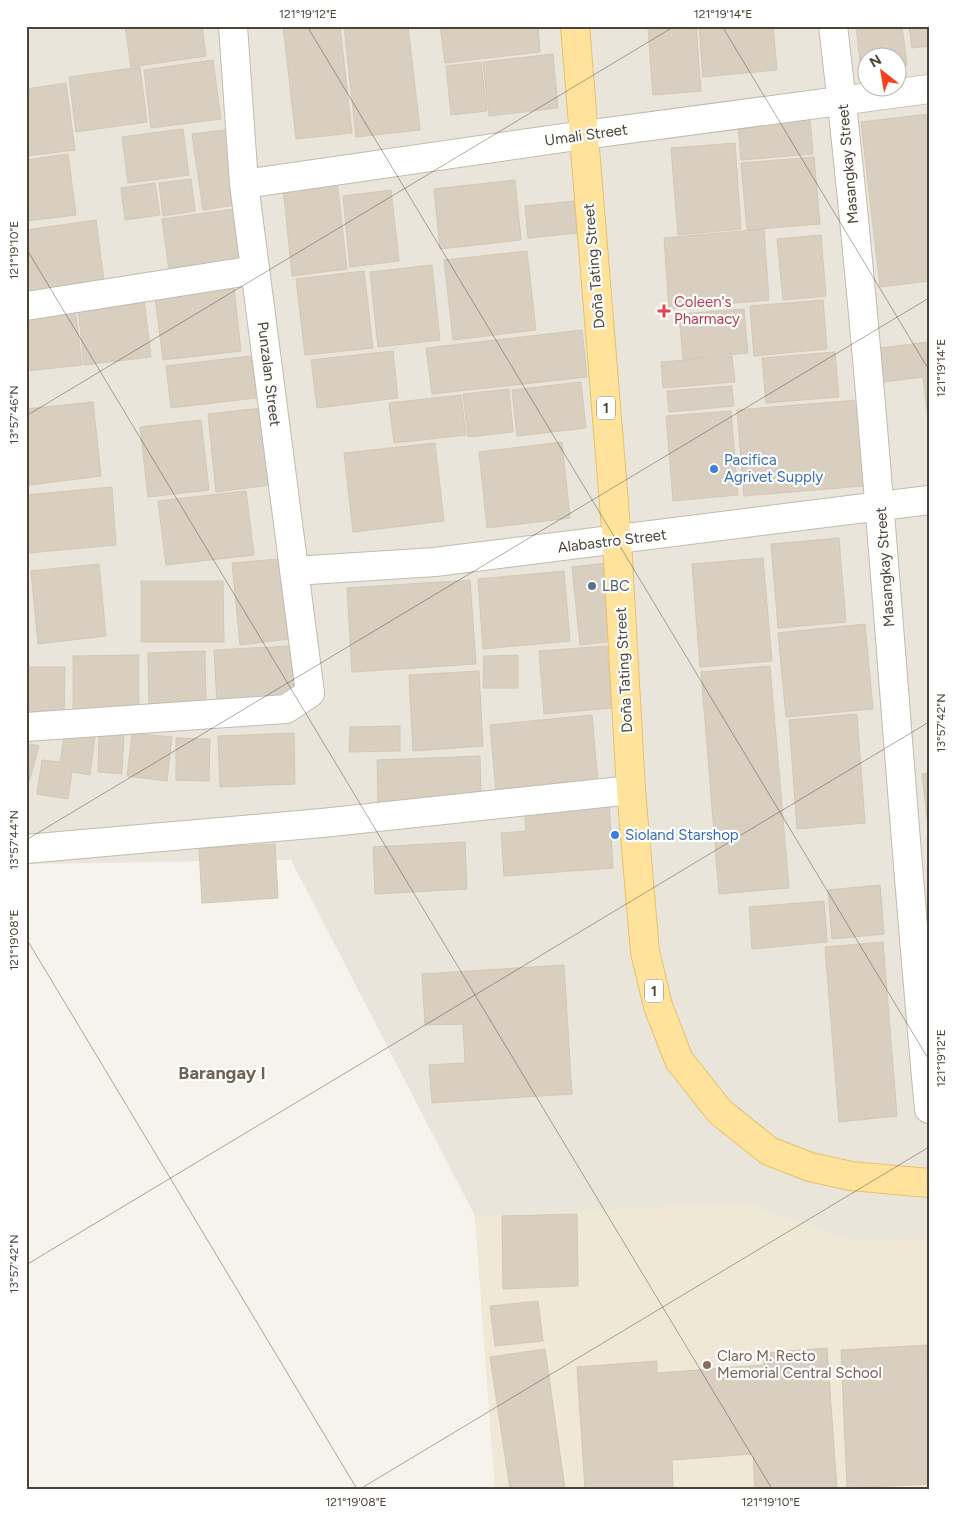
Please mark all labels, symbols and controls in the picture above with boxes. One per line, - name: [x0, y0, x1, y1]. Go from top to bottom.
- text: 121°19'12"E: [279, 7, 337, 21]
- text: 121°19'14"E: [694, 7, 752, 21]
- north arrow: [858, 48, 908, 98]
- text: N: [867, 51, 885, 71]
- street label: Masangkay Street: [834, 103, 862, 225]
- street label: Umali Street: [543, 120, 629, 150]
- street label: Doña Tating Street: [580, 202, 608, 329]
- text: 121°19'10"E: [7, 221, 21, 279]
- place label: Coleen's Pharmacy: [674, 293, 740, 328]
- marker: Coleen's Pharmacy: [658, 305, 670, 317]
- street label: Punzalan Street: [254, 321, 284, 428]
- text: 121°19'14"E: [934, 339, 948, 397]
- text: 13°57'46"N: [7, 385, 21, 445]
- road number: 1: [597, 396, 615, 419]
- place label: Pacifica Agrivet Supply: [724, 451, 823, 486]
- marker: Pacifica Agrivet Supply: [708, 463, 720, 475]
- street label: Masangkay Street: [872, 506, 898, 628]
- street label: Alabastro Street: [556, 525, 668, 557]
- place label: LBC: [602, 577, 630, 595]
- marker: LBC: [586, 580, 598, 592]
- street label: Doña Tating Street: [612, 606, 636, 733]
- text: 13°57'42"N: [934, 694, 948, 752]
- text: 13°57'44"N: [7, 810, 21, 870]
- place label: Sioland Starshop: [625, 826, 739, 844]
- marker: Sioland Starshop: [609, 829, 621, 841]
- text: 121°19'08"E: [7, 909, 21, 971]
- road number: 1: [645, 979, 663, 1002]
- text: 121°19'12"E: [934, 1029, 948, 1087]
- district label: Barangay I: [178, 1062, 266, 1084]
- text: 13°57'42"N: [7, 1235, 21, 1293]
- place label: Claro M. Recto Memorial Central School: [717, 1347, 882, 1382]
- marker: Claro M. Recto Memorial Central School: [701, 1359, 713, 1371]
- text: 121°19'08"E: [325, 1495, 387, 1509]
- text: 121°19'10"E: [742, 1495, 800, 1509]

